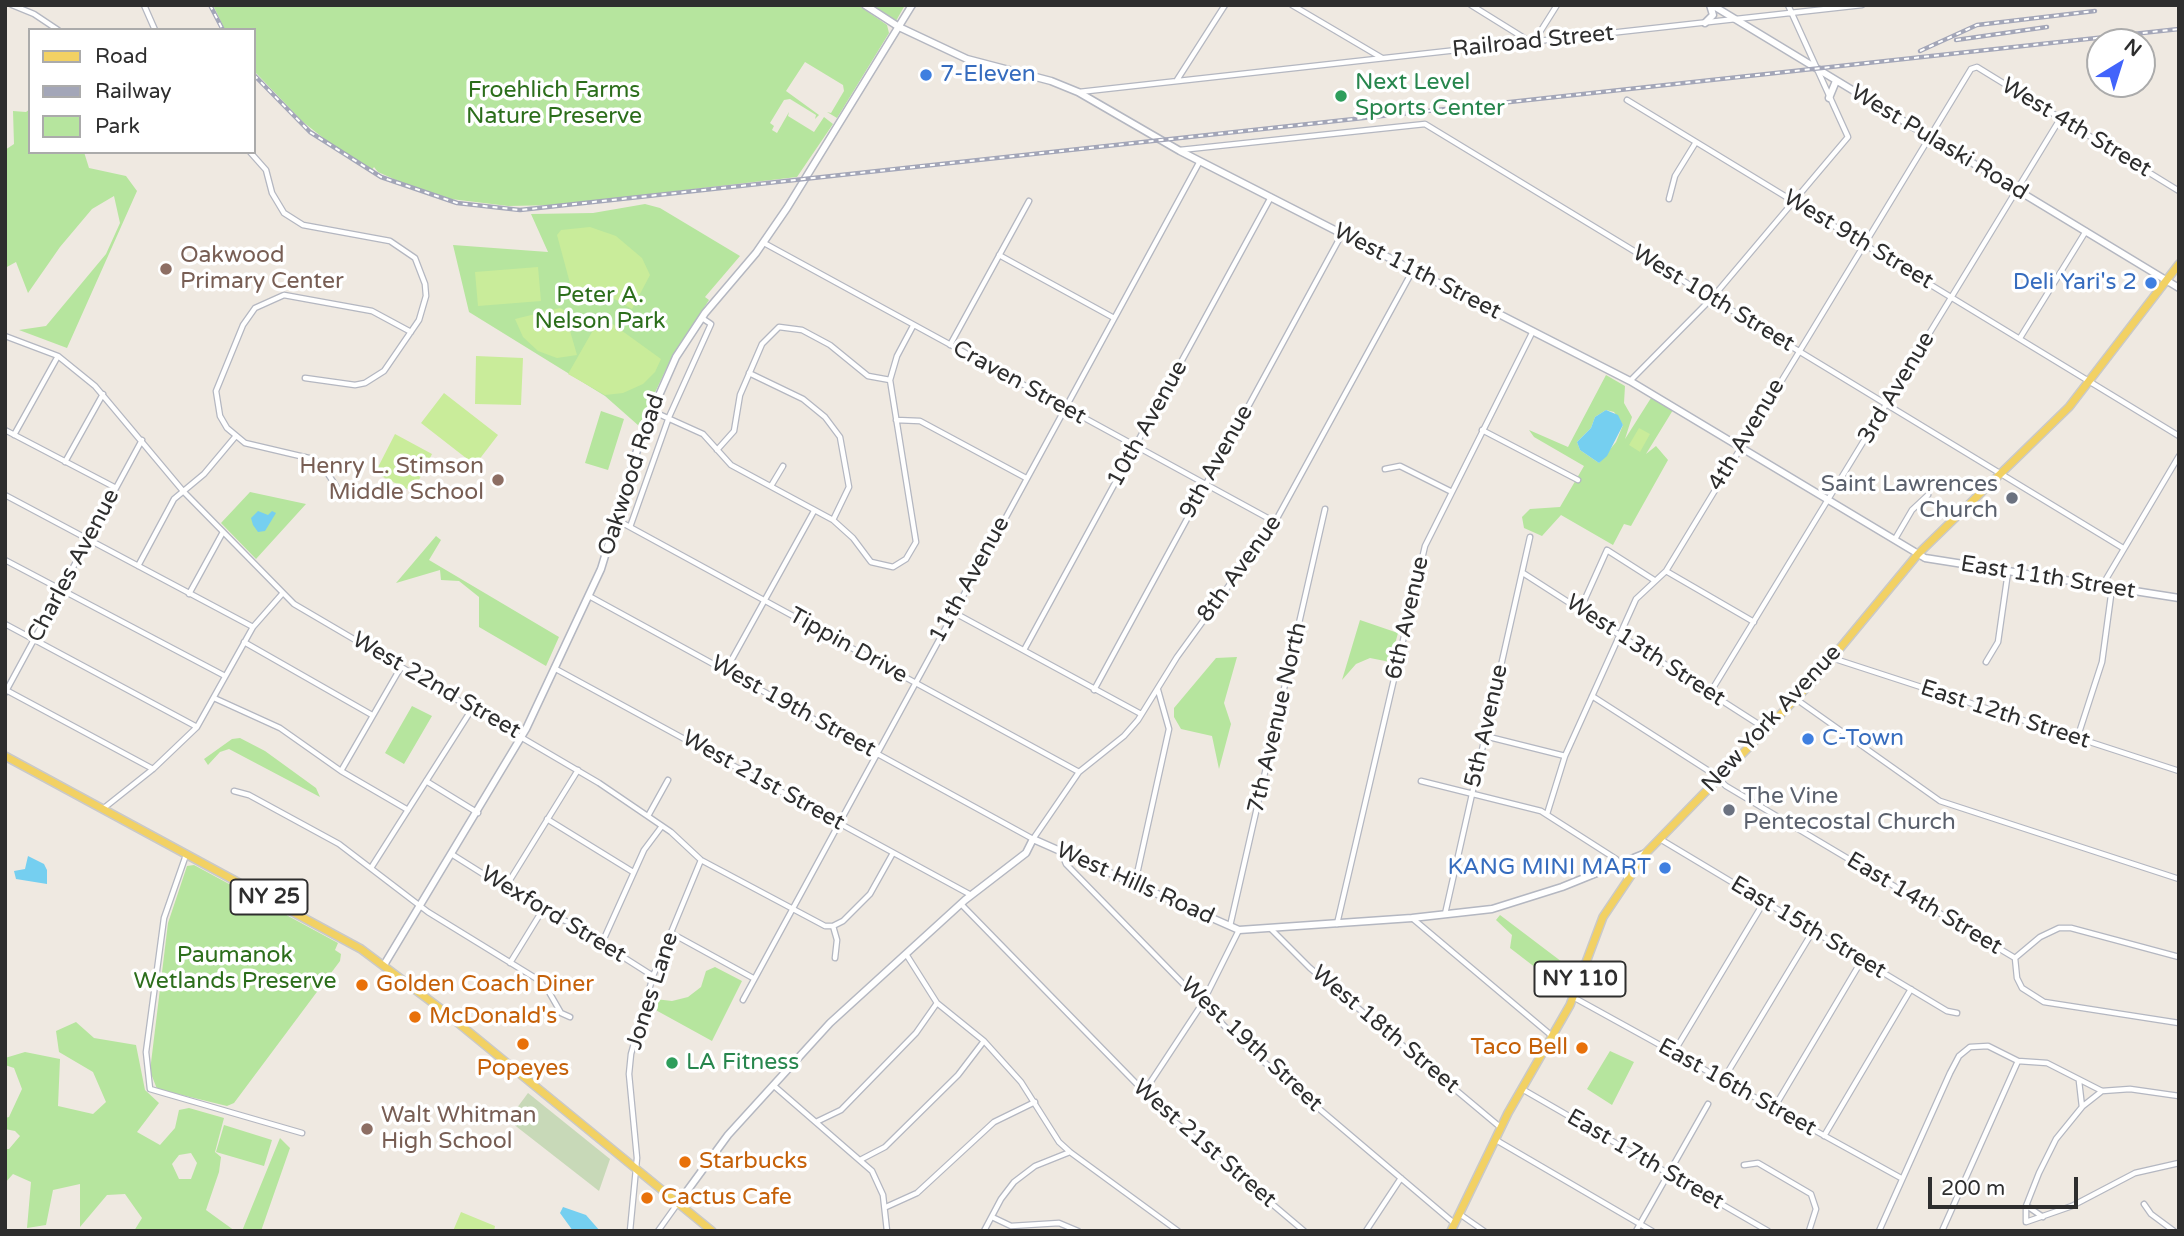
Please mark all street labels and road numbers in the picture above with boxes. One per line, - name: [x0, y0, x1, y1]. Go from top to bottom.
- street label: Railroad Street: [1451, 20, 1615, 64]
- street label: West 4th Street: [1996, 72, 2156, 184]
- street label: West Pulaski Road: [1845, 79, 2033, 207]
- street label: West 9th Street: [1778, 184, 1938, 296]
- street label: West 11th Street: [1329, 218, 1505, 326]
- street label: West 10th Street: [1627, 240, 1799, 358]
- street label: 3rd Avenue: [1853, 327, 1941, 449]
- street label: Craven Street: [948, 335, 1090, 431]
- street label: 10th Avenue: [1102, 356, 1194, 492]
- street label: 4th Avenue: [1703, 374, 1791, 496]
- street label: Oakwood Road: [593, 391, 671, 559]
- street label: 9th Avenue: [1175, 400, 1259, 524]
- street label: Charles Avenue: [22, 485, 126, 647]
- street label: 8th Avenue: [1192, 510, 1288, 628]
- street label: 11th Avenue: [924, 512, 1016, 648]
- street label: East 11th Street: [1959, 551, 2137, 605]
- street label: 6th Avenue: [1380, 554, 1436, 682]
- street label: West 13th Street: [1560, 589, 1730, 713]
- street label: Tippin Drive: [784, 602, 912, 690]
- street label: 7th Avenue North: [1243, 620, 1313, 816]
- street label: West 22nd Street: [347, 627, 525, 745]
- street label: New York Avenue: [1696, 639, 1848, 799]
- street label: West 19th Street: [706, 650, 880, 764]
- street label: 5th Avenue: [1459, 662, 1515, 790]
- street label: East 12th Street: [1917, 675, 2093, 755]
- street label: West 21st Street: [677, 725, 849, 837]
- street label: West Hills Road: [1052, 837, 1218, 931]
- street label: East 14th Street: [1841, 847, 2007, 961]
- street label: Wexford Street: [475, 861, 631, 969]
- street label: East 15th Street: [1725, 871, 1891, 985]
- road number: NY 25: [230, 880, 308, 914]
- street label: Jones Lane: [621, 929, 685, 1053]
- street label: West 18th Street: [1306, 960, 1464, 1100]
- road number: NY 110: [1534, 962, 1626, 996]
- street label: West 19th Street: [1174, 972, 1328, 1118]
- street label: East 16th Street: [1653, 1033, 1821, 1143]
- street label: West 21st Street: [1127, 1074, 1281, 1214]
- street label: East 17th Street: [1562, 1104, 1728, 1216]

